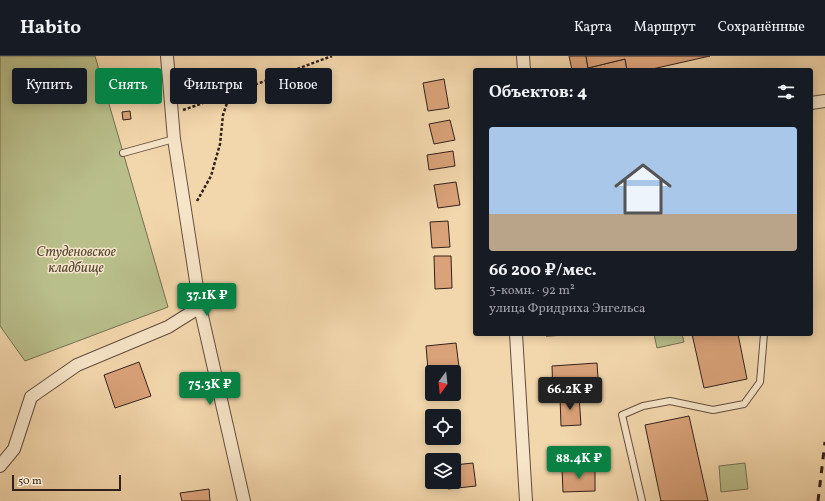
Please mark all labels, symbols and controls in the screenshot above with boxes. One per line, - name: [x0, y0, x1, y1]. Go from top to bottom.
- text: Habito: [20, 15, 81, 41]
- text: Карта: [574, 18, 612, 37]
- text: Маршрут: [634, 18, 696, 37]
- text: Сохранённые: [718, 18, 805, 37]
- chip: Купить: [12, 68, 87, 104]
- chip: Снять: [95, 68, 162, 104]
- chip: Фильтры: [170, 68, 257, 104]
- chip: Новое: [265, 68, 332, 104]
- text: Объектов: 4: [489, 81, 587, 104]
- icon: filters: [775, 81, 797, 103]
- icon: home: [607, 153, 679, 225]
- park label: Студеновское кладбище: [36, 243, 116, 278]
- text: 66 200 ₽/мес.: [489, 259, 597, 282]
- text: 3-комн. · 92 m²: [489, 282, 575, 300]
- pin: 37.1K ₽: [170, 283, 244, 317]
- text: 37.1K ₽: [186, 287, 228, 305]
- text: улица Фридриха Энгельса: [489, 300, 646, 318]
- north arrow: [425, 365, 461, 401]
- map controls: [425, 365, 461, 489]
- pin: 75.3K ₽: [173, 372, 247, 406]
- text: 75.3K ₽: [188, 376, 232, 394]
- pin: 66.2K ₽: [533, 377, 607, 411]
- text: 66.2K ₽: [547, 381, 593, 399]
- button: locate: [425, 409, 461, 445]
- pin: 88.4K ₽: [542, 446, 616, 480]
- text: 88.4K ₽: [556, 450, 602, 468]
- button: layers: [425, 453, 461, 489]
- scale bar: [12, 473, 121, 492]
- text: 50 m: [18, 474, 42, 489]

